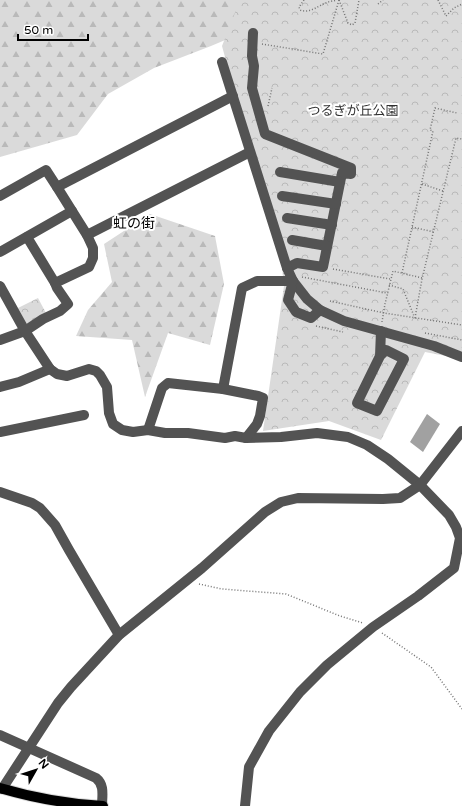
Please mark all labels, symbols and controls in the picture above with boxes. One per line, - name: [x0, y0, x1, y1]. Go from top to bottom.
- scale bar: [18, 16, 88, 42]
- text: 50 m: [24, 23, 53, 37]
- park label: つるぎが丘公園: [307, 103, 399, 119]
- district label: 虹の街: [113, 215, 155, 232]
- north arrow: [16, 750, 56, 790]
- text: N: [36, 756, 51, 772]

